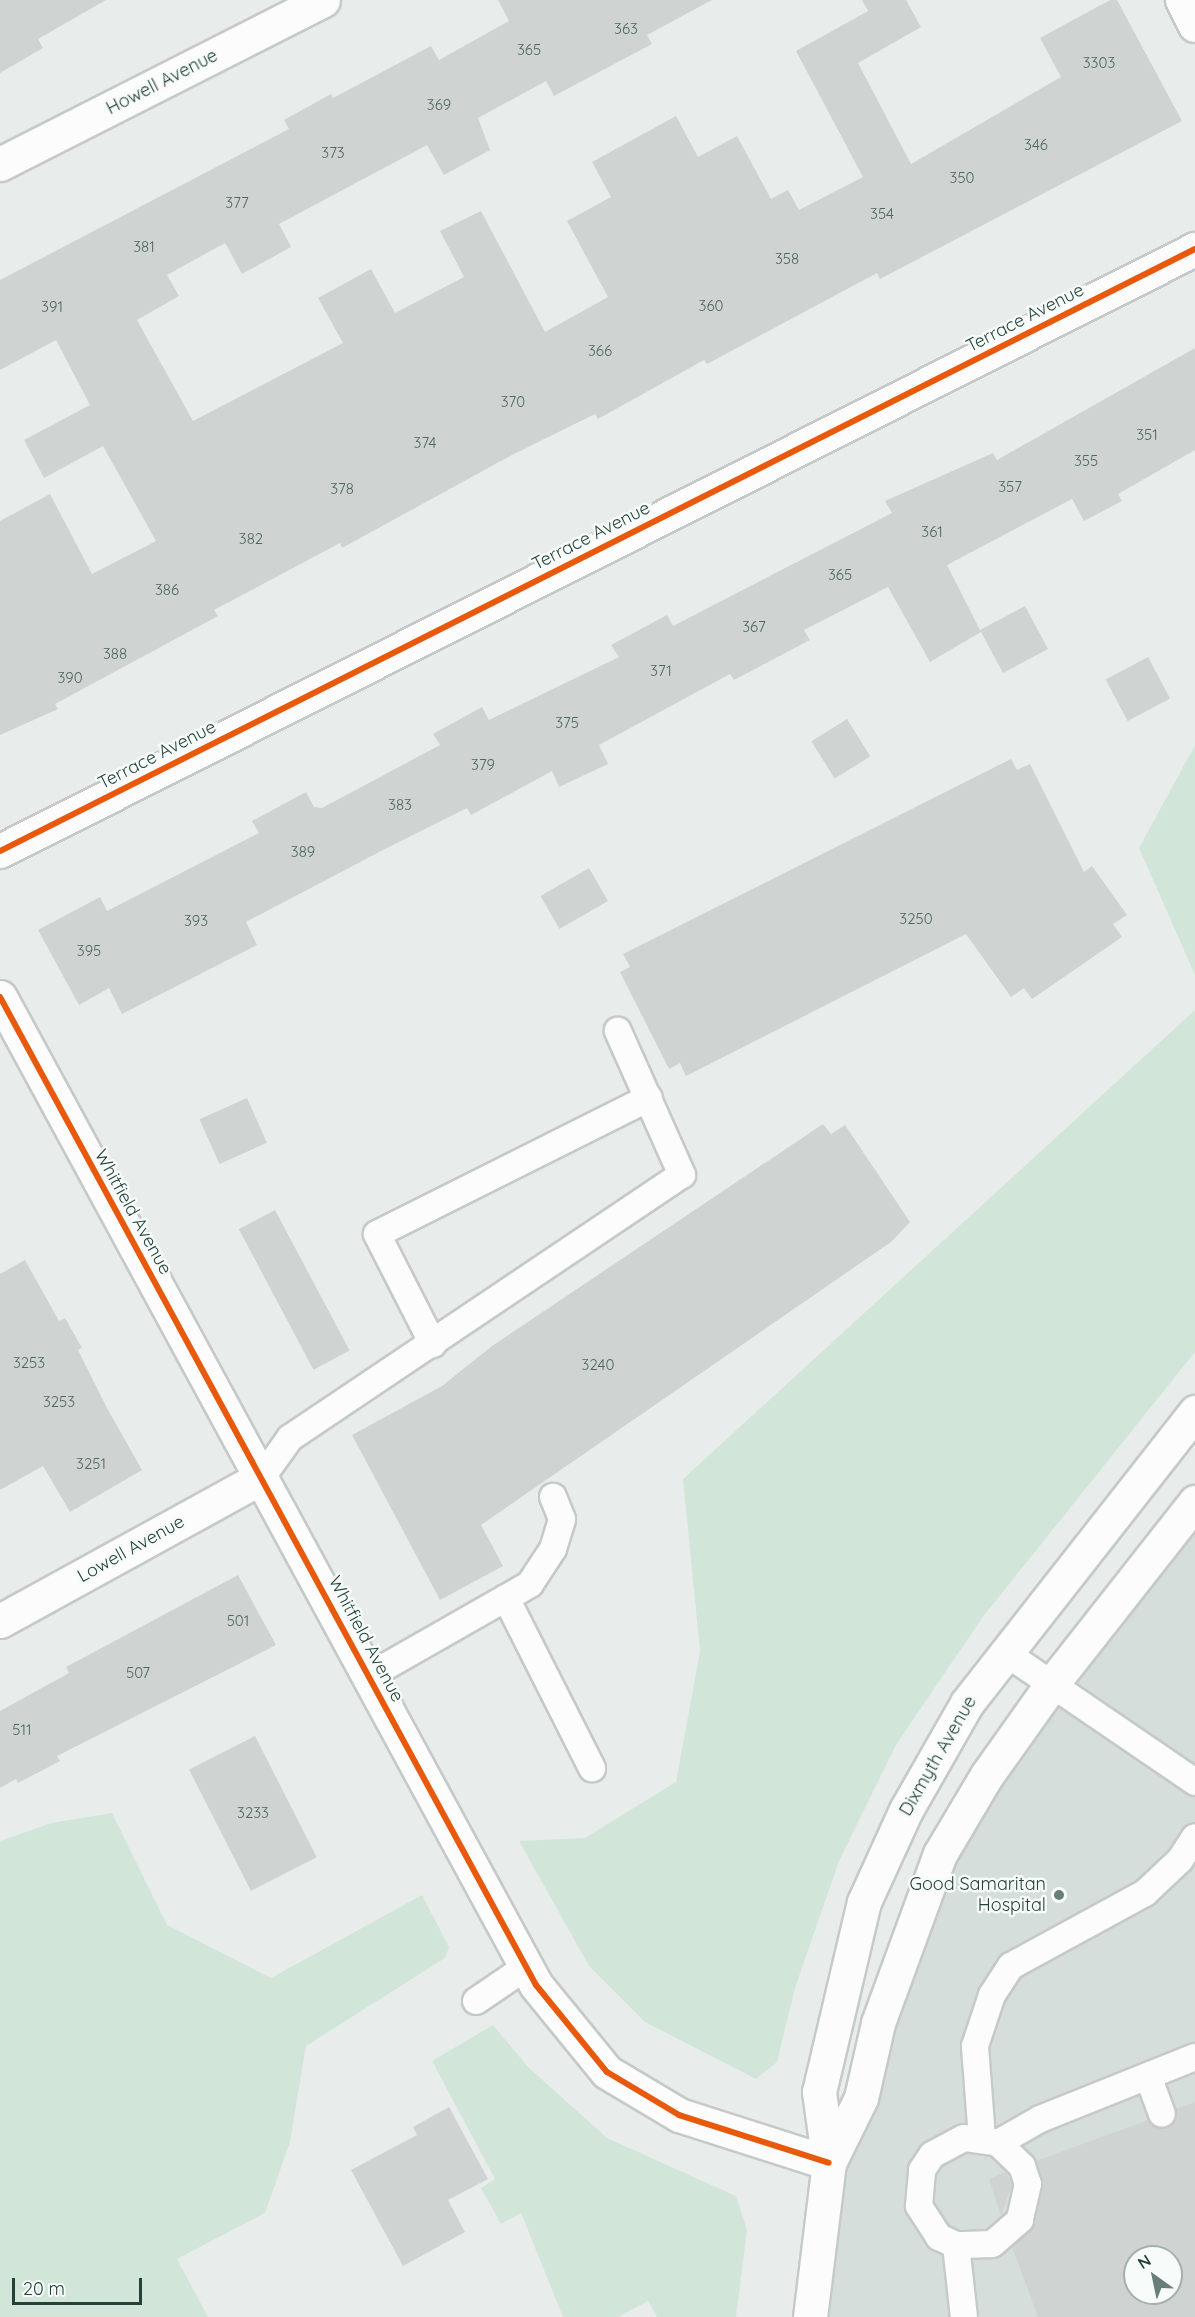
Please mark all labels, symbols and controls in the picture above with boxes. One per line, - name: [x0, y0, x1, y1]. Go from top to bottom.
- house number: 363: [614, 20, 638, 38]
- house number: 365: [517, 41, 541, 59]
- street label: Howell Avenue: [103, 45, 221, 119]
- house number: 3303: [1083, 54, 1115, 72]
- house number: 369: [427, 96, 451, 114]
- house number: 346: [1024, 136, 1048, 154]
- house number: 373: [321, 144, 345, 162]
- house number: 350: [950, 169, 974, 187]
- house number: 377: [225, 194, 249, 212]
- house number: 354: [870, 205, 894, 223]
- house number: 381: [133, 238, 155, 256]
- house number: 358: [775, 250, 799, 268]
- street label: Terrace Avenue: [962, 279, 1088, 357]
- house number: 360: [699, 297, 723, 315]
- house number: 391: [41, 298, 63, 316]
- house number: 366: [588, 342, 612, 360]
- house number: 370: [501, 393, 525, 411]
- house number: 351: [1136, 426, 1158, 444]
- house number: 374: [414, 434, 436, 452]
- house number: 355: [1074, 452, 1098, 470]
- house number: 357: [998, 478, 1022, 496]
- house number: 378: [330, 480, 354, 498]
- street label: Terrace Avenue: [528, 497, 654, 575]
- house number: 361: [921, 523, 943, 541]
- house number: 382: [239, 530, 263, 548]
- house number: 365: [828, 566, 852, 584]
- house number: 386: [155, 581, 179, 599]
- house number: 367: [742, 618, 766, 636]
- house number: 388: [103, 645, 127, 663]
- house number: 371: [650, 662, 672, 680]
- house number: 390: [57, 669, 83, 687]
- house number: 375: [555, 714, 579, 732]
- street label: Terrace Avenue: [94, 716, 220, 794]
- house number: 379: [471, 756, 495, 774]
- house number: 383: [388, 796, 412, 814]
- house number: 389: [291, 843, 315, 861]
- house number: 3250: [899, 910, 933, 928]
- house number: 393: [184, 912, 208, 930]
- house number: 395: [77, 942, 101, 960]
- street label: Whitfield Avenue: [90, 1146, 176, 1278]
- house number: 3253: [13, 1354, 45, 1372]
- house number: 3240: [582, 1356, 614, 1374]
- house number: 3253: [43, 1393, 75, 1411]
- house number: 3251: [76, 1455, 106, 1473]
- street label: Lowell Avenue: [74, 1511, 188, 1587]
- street label: Whitfield Avenue: [324, 1572, 408, 1706]
- house number: 501: [227, 1612, 249, 1630]
- house number: 507: [126, 1664, 150, 1682]
- street label: Dixmyth Avenue: [895, 1692, 981, 1820]
- house number: 511: [12, 1721, 32, 1739]
- house number: 3233: [237, 1804, 269, 1822]
- place label: Good Samaritan Hospital: [909, 1874, 1046, 1916]
- marker: Good Samaritan Hospital: [1050, 1886, 1068, 1904]
- north arrow: [1123, 2245, 1183, 2305]
- text: N: [1134, 2250, 1155, 2273]
- scale bar: [15, 2266, 146, 2304]
- text: 20 m: [23, 2277, 65, 2300]

